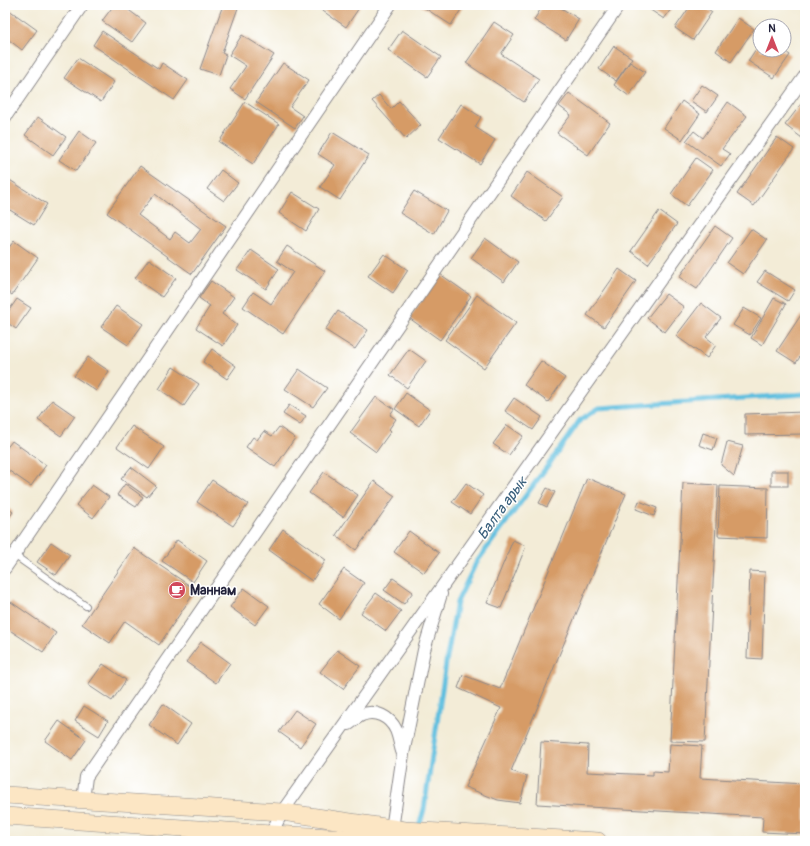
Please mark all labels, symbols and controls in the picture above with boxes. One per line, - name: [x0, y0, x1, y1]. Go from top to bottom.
- north arrow: [752, 18, 792, 58]
- text: N: [768, 22, 776, 35]
- water label: Балта арык: [473, 472, 532, 543]
- cafe icon: Маннам: [167, 580, 187, 600]
- place label: Маннам: [190, 582, 236, 599]

